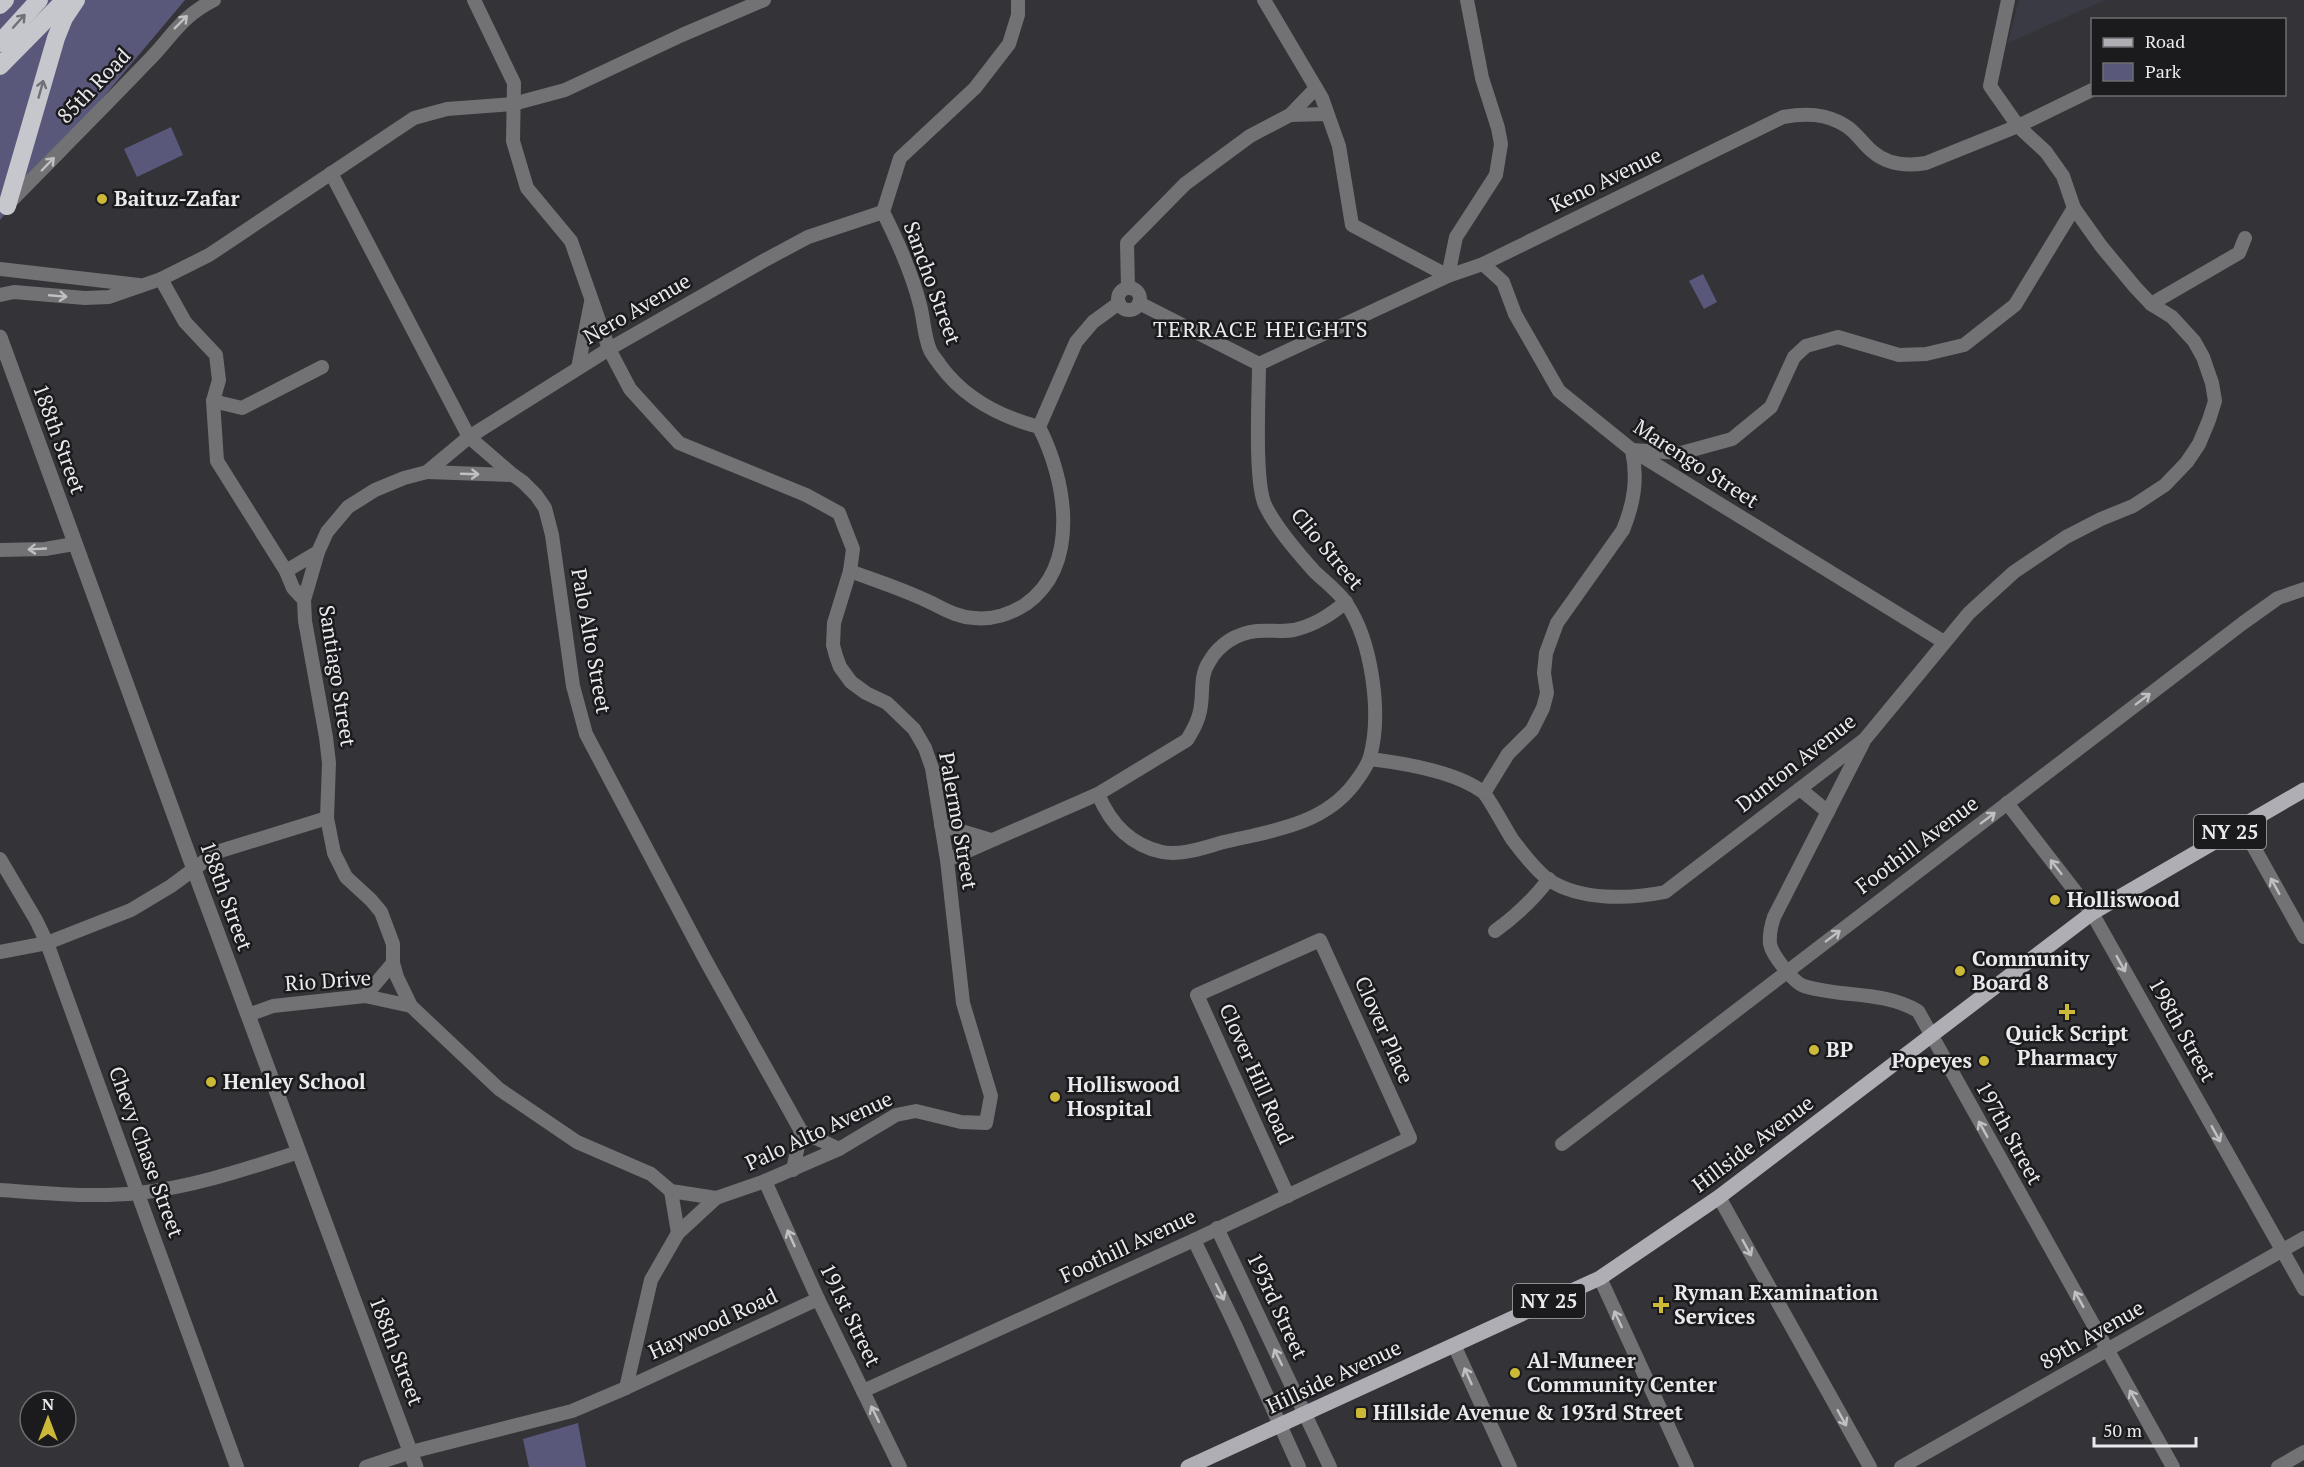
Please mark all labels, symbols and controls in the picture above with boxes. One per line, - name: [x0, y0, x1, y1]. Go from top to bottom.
- one-way arrow: [12, 14, 26, 29]
- one-way arrow: [174, 15, 189, 30]
- legend: [2091, 18, 2286, 96]
- text: Road: [2145, 29, 2185, 53]
- street label: 85th Road: [50, 41, 136, 129]
- text: Park: [2145, 59, 2182, 83]
- one-way arrow: [36, 80, 47, 99]
- street label: Keno Avenue: [1545, 140, 1666, 218]
- one-way arrow: [40, 156, 55, 171]
- place label: Baituz-Zafar: [114, 184, 240, 212]
- marker: Baituz-Zafar: [95, 192, 109, 206]
- street label: Sancho Street: [898, 217, 968, 348]
- street label: Nero Avenue: [578, 266, 695, 350]
- one-way arrow: [48, 290, 68, 301]
- district label: TERRACE HEIGHTS: [1153, 314, 1369, 343]
- street label: 188th Street: [27, 380, 93, 498]
- street label: Marengo Street: [1629, 412, 1765, 514]
- one-way arrow: [459, 468, 479, 479]
- street label: Clio Street: [1285, 501, 1370, 595]
- one-way arrow: [28, 543, 48, 554]
- street label: Palo Alto Street: [565, 566, 619, 716]
- street label: Santiago Street: [313, 603, 363, 749]
- one-way arrow: [2135, 693, 2151, 706]
- street label: Dunton Avenue: [1730, 707, 1861, 818]
- street label: Palermo Street: [933, 750, 985, 892]
- street label: Foothill Avenue: [1849, 789, 1984, 900]
- one-way arrow: [1980, 811, 1996, 824]
- road number: NY 25: [2194, 815, 2266, 849]
- street label: 188th Street: [194, 837, 260, 955]
- one-way arrow: [2049, 859, 2062, 875]
- one-way arrow: [2269, 878, 2281, 895]
- place label: Holliswood: [2067, 885, 2180, 913]
- marker: Holliswood: [2048, 893, 2062, 907]
- one-way arrow: [1825, 929, 1841, 942]
- place label: Community Board 8: [1972, 944, 2090, 996]
- one-way arrow: [2115, 955, 2127, 972]
- street label: Rio Drive: [284, 963, 372, 997]
- marker: Community Board 8: [1953, 964, 1967, 978]
- street label: Clover Place: [1349, 972, 1421, 1088]
- street label: 198th Street: [2143, 973, 2223, 1087]
- street label: Clover Hill Road: [1213, 999, 1301, 1149]
- marker: Quick Script Pharmacy: [2060, 1005, 2074, 1019]
- place label: Quick Script Pharmacy: [2006, 1019, 2129, 1071]
- place label: BP: [1826, 1035, 1853, 1063]
- marker: BP: [1807, 1043, 1821, 1057]
- place label: Popeyes: [1891, 1046, 1972, 1074]
- marker: Popeyes: [1977, 1054, 1991, 1068]
- street label: Chevy Chase Street: [103, 1062, 191, 1241]
- place label: Henley School: [223, 1067, 366, 1095]
- place label: Holliswood Hospital: [1067, 1070, 1180, 1122]
- marker: Henley School: [204, 1075, 218, 1089]
- street label: 197th Street: [1970, 1076, 2050, 1189]
- street label: Palo Alto Avenue: [740, 1084, 897, 1176]
- street label: Hillside Avenue: [1686, 1088, 1819, 1198]
- marker: Holliswood Hospital: [1048, 1090, 1062, 1104]
- one-way arrow: [1977, 1121, 1989, 1138]
- one-way arrow: [2211, 1125, 2223, 1142]
- street label: Foothill Avenue: [1055, 1201, 1200, 1289]
- one-way arrow: [784, 1230, 796, 1248]
- one-way arrow: [1741, 1239, 1753, 1256]
- street label: 193rd Street: [1241, 1248, 1315, 1364]
- street label: 191st Street: [814, 1258, 888, 1371]
- place label: Ryman Examination Services: [1674, 1278, 1879, 1330]
- street label: Haywood Road: [644, 1281, 782, 1365]
- one-way arrow: [1214, 1283, 1226, 1301]
- road number: NY 25: [1513, 1284, 1585, 1318]
- one-way arrow: [2073, 1291, 2084, 1309]
- street label: 188th Street: [363, 1292, 431, 1409]
- street label: 89th Avenue: [2034, 1293, 2149, 1375]
- marker: Ryman Examination Services: [1652, 1296, 1670, 1314]
- one-way arrow: [1612, 1310, 1624, 1328]
- street label: Hillside Avenue: [1262, 1333, 1405, 1419]
- place label: Al-Muneer Community Center: [1527, 1346, 1717, 1398]
- one-way arrow: [1272, 1349, 1283, 1367]
- marker: Al-Muneer Community Center: [1508, 1366, 1522, 1380]
- one-way arrow: [1462, 1367, 1473, 1385]
- north arrow: [18, 1389, 78, 1449]
- one-way arrow: [2128, 1390, 2140, 1407]
- text: N: [42, 1393, 54, 1415]
- place label: Hillside Avenue & 193rd Street: [1373, 1398, 1683, 1426]
- one-way arrow: [868, 1406, 880, 1424]
- marker: Hillside Avenue & 193rd Street: [1354, 1406, 1368, 1420]
- one-way arrow: [1837, 1409, 1849, 1426]
- scale bar: [2094, 1410, 2196, 1448]
- text: 50 m: [2103, 1418, 2143, 1442]

